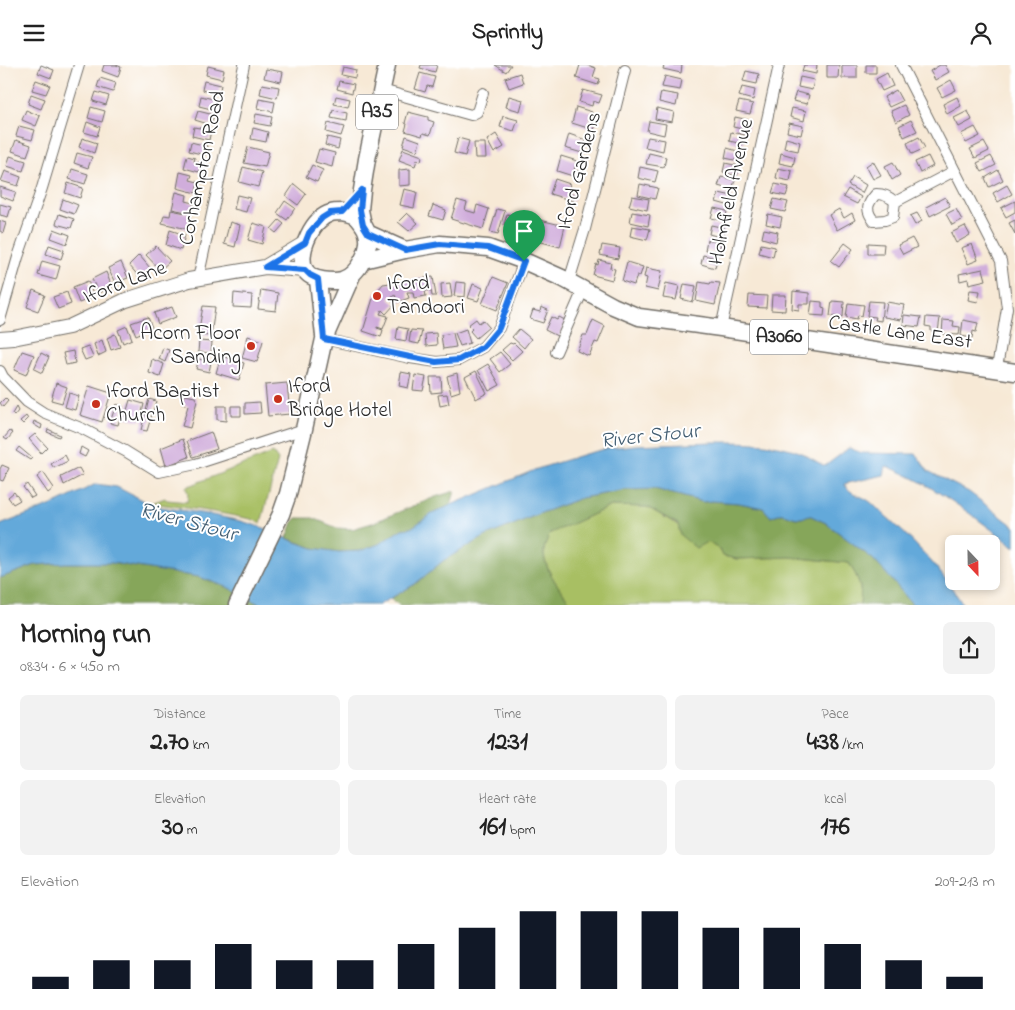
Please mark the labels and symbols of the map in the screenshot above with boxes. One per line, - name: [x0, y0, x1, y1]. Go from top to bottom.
- street label: Corhampton Road: [172, 88, 234, 248]
- road number: A35: [356, 95, 398, 129]
- street label: Iford Gardens: [550, 109, 610, 233]
- street label: Holmfield Avenue: [702, 116, 762, 268]
- pin: [503, 210, 545, 261]
- street label: Iford Lane: [79, 253, 171, 313]
- place label: Iford Tandoori: [387, 269, 465, 323]
- marker: Iford Tandoori: [371, 290, 383, 302]
- street label: Castle Lane East: [826, 308, 974, 358]
- place label: Acorn Floor Sanding: [140, 319, 241, 375]
- road number: A3060: [750, 319, 808, 355]
- marker: Acorn Floor Sanding: [245, 340, 257, 352]
- place label: Iford Bridge Hotel: [287, 372, 391, 428]
- place label: Iford Baptist Church: [106, 377, 219, 431]
- marker: Iford Bridge Hotel: [272, 393, 284, 405]
- marker: Iford Baptist Church: [90, 398, 102, 410]
- water label: River Stour: [599, 416, 704, 458]
- water label: River Stour: [136, 495, 243, 552]
- north arrow: [945, 535, 1000, 590]

